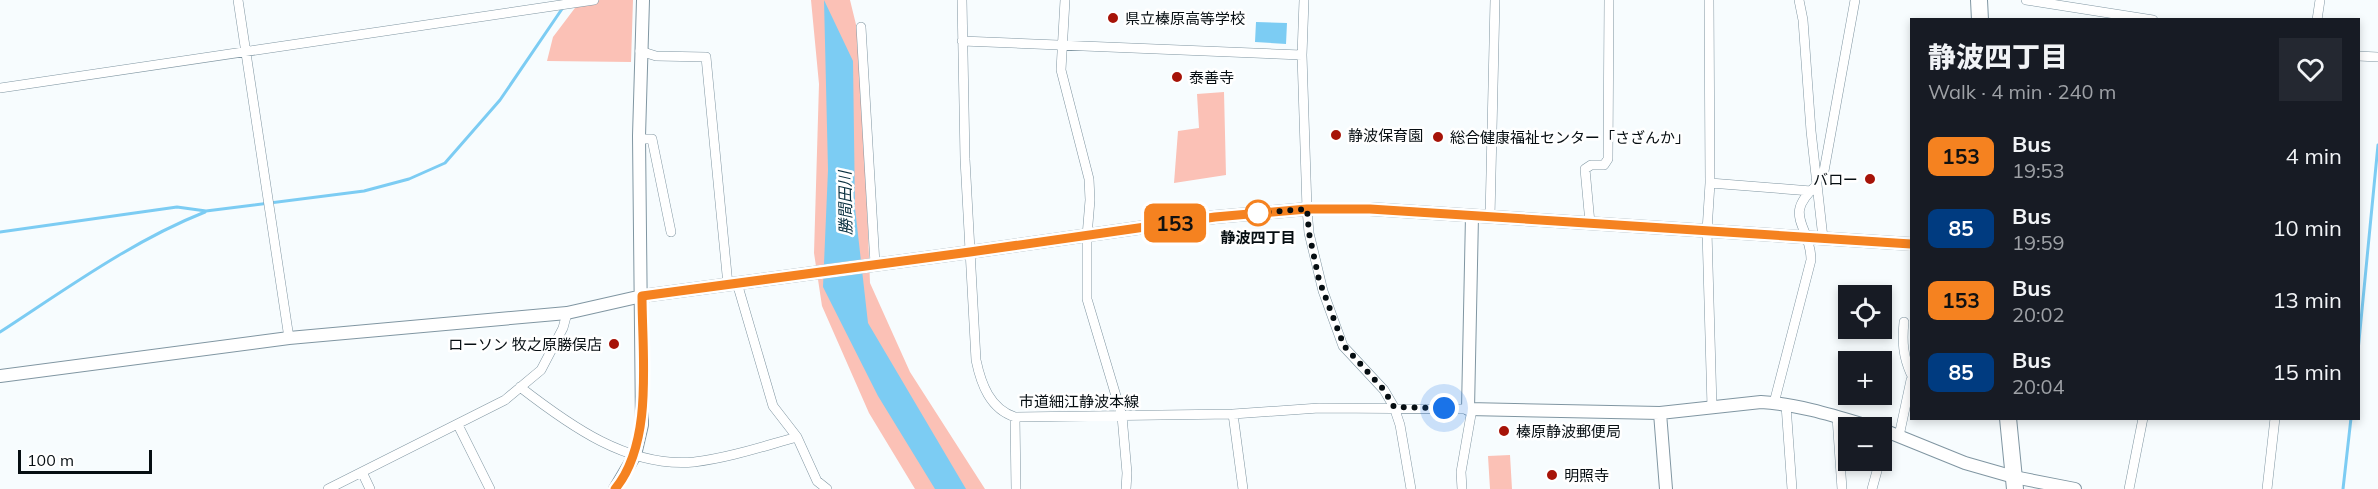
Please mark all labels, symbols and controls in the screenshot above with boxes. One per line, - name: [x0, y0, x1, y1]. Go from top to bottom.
- place label: 県立榛原高等学校: [1125, 9, 1245, 28]
- marker: 県立榛原高等学校: [1106, 11, 1120, 25]
- button: heart: [2279, 38, 2342, 101]
- text: 静波四丁目: [1928, 39, 2068, 74]
- place label: 泰善寺: [1189, 68, 1234, 87]
- marker: 泰善寺: [1170, 70, 1184, 84]
- text: Walk · 4 min · 240 m: [1928, 79, 2116, 104]
- place label: 静波保育園: [1348, 126, 1423, 145]
- marker: 静波保育園: [1329, 128, 1343, 142]
- place label: 総合健康福祉センター「さざんか」: [1450, 128, 1690, 147]
- marker: 総合健康福祉センター「さざんか」: [1431, 130, 1445, 144]
- text: Bus: [2012, 130, 2051, 158]
- text: 4 min: [2286, 142, 2342, 170]
- text: 153: [1942, 143, 1980, 169]
- text: 19:53: [2012, 158, 2065, 183]
- water label: 勝間田川: [834, 169, 856, 235]
- place label: バロー: [1813, 170, 1858, 189]
- marker: バロー: [1863, 172, 1877, 186]
- marker: 静波四丁目: [1245, 200, 1271, 226]
- text: Bus: [2012, 202, 2051, 230]
- line badge: 153: [1140, 204, 1210, 242]
- text: 153: [1156, 210, 1194, 236]
- text: 10 min: [2272, 214, 2342, 242]
- text: 85: [1948, 215, 1974, 241]
- place label: 静波四丁目: [1220, 228, 1296, 247]
- text: 19:59: [2012, 230, 2065, 255]
- text: Bus: [2012, 274, 2051, 302]
- map controls: [1838, 285, 1892, 471]
- button: locate: [1838, 285, 1892, 339]
- text: 13 min: [2272, 286, 2342, 314]
- text: 153: [1942, 287, 1980, 313]
- text: 20:02: [2012, 302, 2065, 327]
- place label: ローソン 牧之原勝俣店: [448, 335, 602, 354]
- marker: ローソン 牧之原勝俣店: [607, 337, 621, 351]
- text: Bus: [2012, 346, 2051, 374]
- button: +: [1838, 351, 1892, 405]
- text: 15 min: [2272, 358, 2342, 386]
- text: 85: [1948, 359, 1974, 385]
- text: 20:04: [2012, 374, 2065, 399]
- street label: 市道細江静波本線: [1019, 392, 1139, 411]
- your location: [1429, 393, 1459, 423]
- button: −: [1838, 417, 1892, 471]
- place label: 榛原静波郵便局: [1516, 422, 1621, 441]
- marker: 榛原静波郵便局: [1497, 424, 1511, 438]
- scale bar: [18, 447, 152, 474]
- text: 100 m: [27, 450, 74, 470]
- place label: 明照寺: [1564, 466, 1609, 485]
- marker: 明照寺: [1545, 468, 1559, 482]

